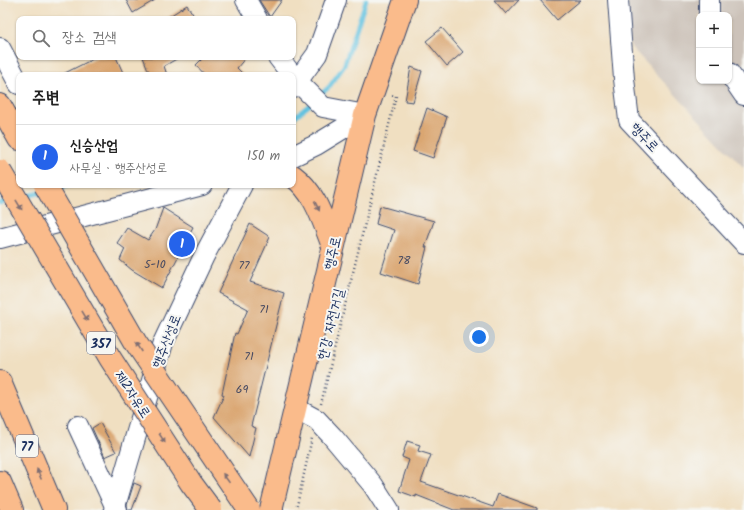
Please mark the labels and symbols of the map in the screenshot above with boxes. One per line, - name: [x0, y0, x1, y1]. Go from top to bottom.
- street label: 행주로: [625, 118, 664, 158]
- one-way arrow: [15, 199, 22, 211]
- one-way arrow: [314, 200, 320, 212]
- pin: 1: [169, 229, 195, 259]
- street label: 행주로: [318, 234, 347, 272]
- house number: 78: [398, 251, 411, 270]
- house number: 5-10: [144, 255, 166, 274]
- house number: 77: [238, 256, 250, 275]
- street label: 한강 자전거길: [311, 285, 351, 362]
- house number: 71: [259, 300, 269, 319]
- one-way arrow: [82, 310, 89, 322]
- street label: 행주산성로: [147, 311, 187, 372]
- your location: [469, 327, 489, 347]
- road number: 357: [87, 332, 115, 354]
- one-way arrow: [135, 341, 142, 352]
- house number: 71: [244, 347, 254, 366]
- street label: 제2자유로: [108, 366, 156, 423]
- house number: 69: [236, 380, 248, 399]
- one-way arrow: [158, 433, 166, 443]
- road number: 77: [16, 435, 38, 457]
- one-way arrow: [36, 469, 42, 480]
- one-way arrow: [222, 473, 230, 483]

